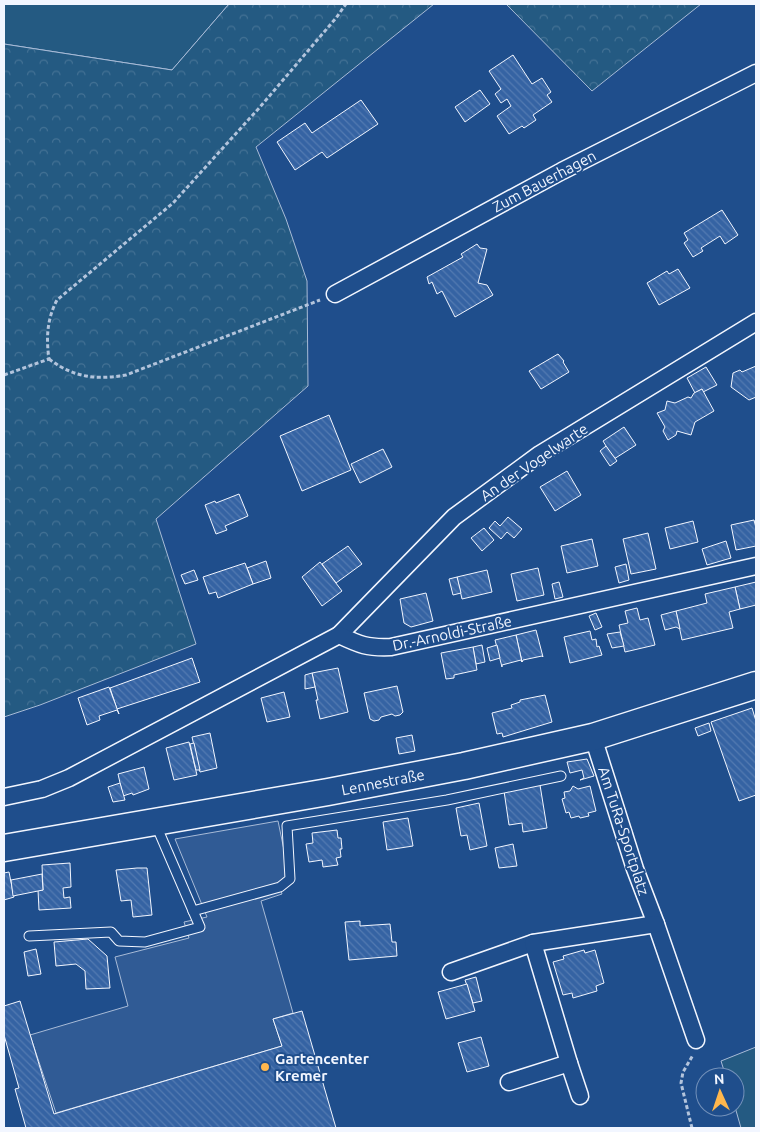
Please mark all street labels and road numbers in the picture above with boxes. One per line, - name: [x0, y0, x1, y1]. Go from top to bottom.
- street label: Zum Bauerhagen: [489, 147, 599, 215]
- street label: An der Vogelwarte: [477, 420, 591, 504]
- street label: Dr.-Arnoldi-Straße: [391, 612, 513, 654]
- street label: Am TuRa-Sportplatz: [595, 765, 653, 898]
- street label: Lennestraße: [340, 766, 426, 798]

